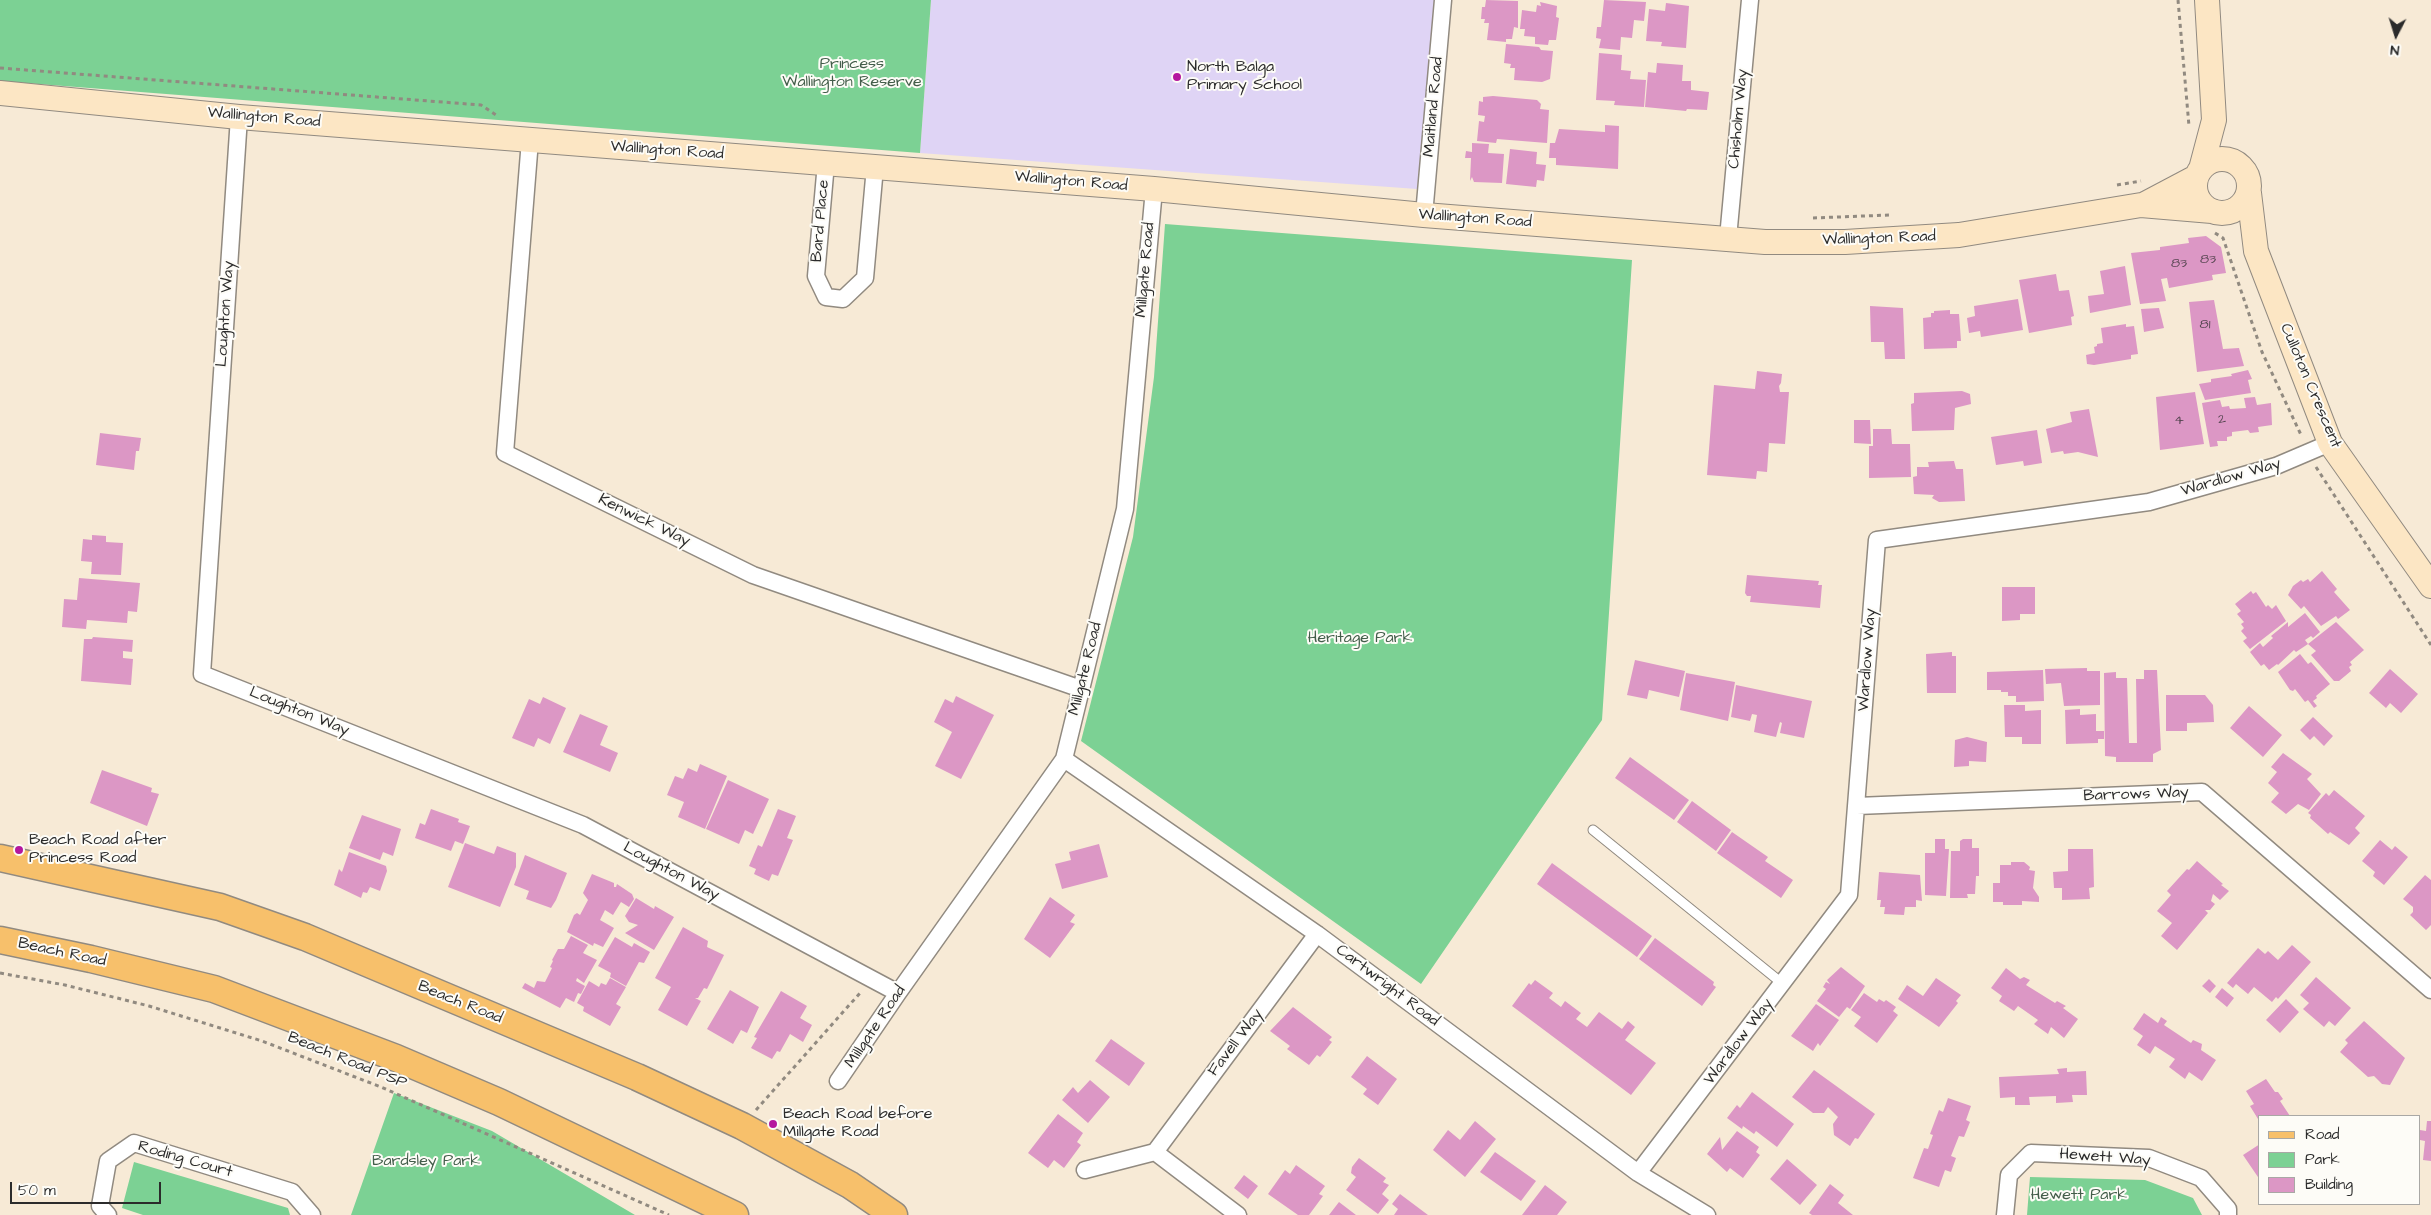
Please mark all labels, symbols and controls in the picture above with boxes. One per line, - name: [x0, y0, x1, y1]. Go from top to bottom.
- north arrow: [2371, 10, 2421, 60]
- text: N: [2389, 40, 2400, 60]
- park label: Princess Wallington Reserve: [782, 55, 922, 93]
- street label: Maitland Road: [1420, 56, 1448, 158]
- place label: North Balga Primary School: [1187, 58, 1302, 96]
- street label: Chisholm Way: [1725, 68, 1753, 170]
- marker: North Balga Primary School: [1171, 71, 1183, 83]
- street label: Wallington Road: [207, 103, 321, 133]
- street label: Wallington Road: [610, 137, 724, 165]
- street label: Wallington Road: [1014, 167, 1128, 197]
- street label: Bard Place: [808, 179, 834, 263]
- street label: Wallington Road: [1418, 205, 1532, 233]
- street label: Millgate Road: [1132, 222, 1160, 318]
- street label: Wallington Road: [1822, 227, 1936, 251]
- house number: 83: [2200, 252, 2216, 268]
- house number: 83: [2171, 256, 2187, 272]
- street label: Loughton Way: [213, 260, 239, 368]
- house number: 81: [2200, 317, 2210, 333]
- street label: Culloton Crescent: [2275, 321, 2345, 451]
- house number: 2: [2218, 412, 2226, 428]
- house number: 4: [2174, 413, 2184, 429]
- street label: Wardlow Way: [2179, 455, 2283, 501]
- street label: Kenwick Way: [595, 490, 693, 552]
- street label: Wardlow Way: [1855, 608, 1881, 712]
- street label: Millgate Road: [1065, 620, 1107, 718]
- park label: Heritage Park: [1308, 629, 1412, 649]
- street label: Loughton Way: [246, 683, 352, 741]
- street label: Barrows Way: [2083, 784, 2189, 806]
- place label: Beach Road after Princess Road: [29, 831, 166, 869]
- street label: Loughton Way: [620, 839, 722, 905]
- marker: Beach Road after Princess Road: [13, 844, 25, 856]
- street label: Beach Road: [16, 934, 108, 972]
- street label: Cartwright Road: [1331, 941, 1443, 1031]
- street label: Beach Road: [415, 977, 505, 1029]
- street label: Millgate Road: [841, 982, 911, 1072]
- street label: Wardlow Way: [1700, 995, 1778, 1089]
- street label: Favell Way: [1204, 1005, 1268, 1081]
- street label: Beach Road PSP: [285, 1028, 409, 1094]
- place label: Beach Road before Millgate Road: [783, 1105, 932, 1143]
- legend: [2258, 1115, 2421, 1205]
- marker: Beach Road before Millgate Road: [767, 1118, 779, 1130]
- text: Road: [2305, 1124, 2339, 1145]
- street label: Roding Court: [136, 1137, 234, 1183]
- street label: Hewett Way: [2059, 1145, 2151, 1171]
- text: Park: [2305, 1149, 2340, 1170]
- park label: Bardsley Park: [372, 1152, 480, 1172]
- scale bar: [12, 1172, 164, 1204]
- text: Building: [2305, 1174, 2353, 1195]
- text: 50 m: [18, 1180, 56, 1201]
- park label: Hewett Park: [2031, 1186, 2127, 1206]

